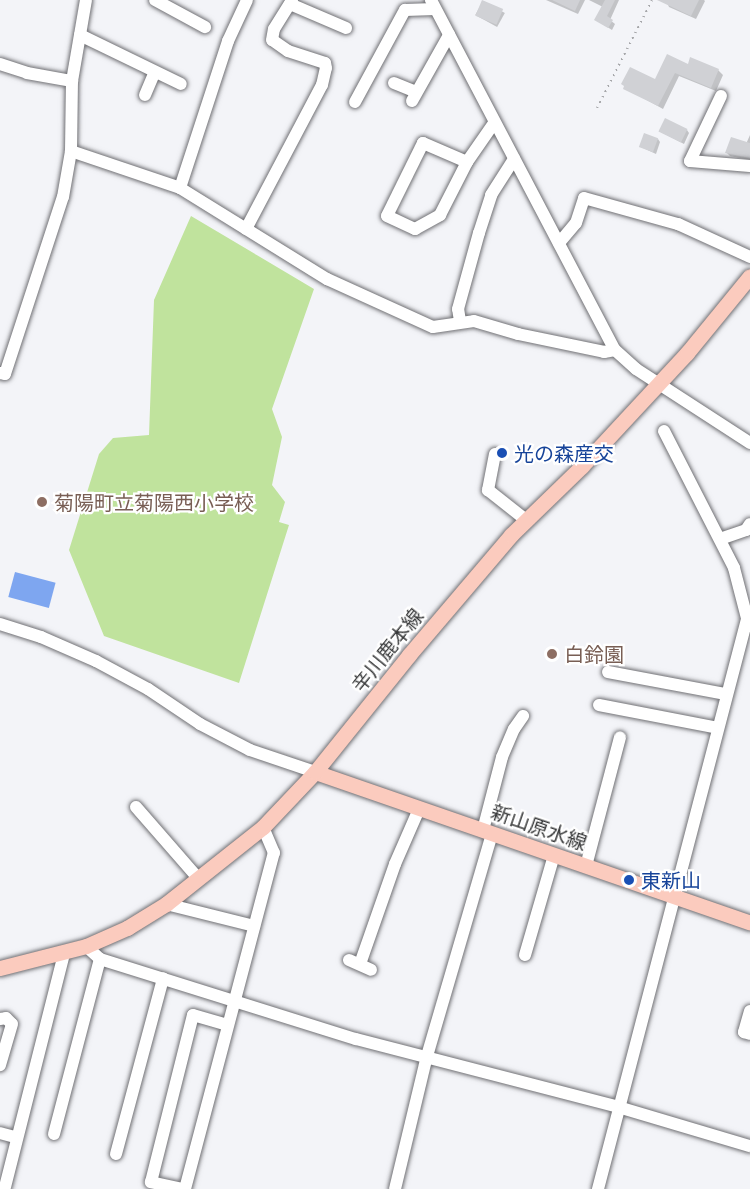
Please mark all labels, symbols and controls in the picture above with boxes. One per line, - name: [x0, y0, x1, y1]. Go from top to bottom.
- place label: 光の森産交: [514, 441, 614, 465]
- marker: 光の森産交: [495, 446, 509, 460]
- place label: 菊陽町立菊陽西小学校: [54, 490, 254, 514]
- marker: 菊陽町立菊陽西小学校: [35, 495, 49, 509]
- street label: 辛川鹿本線: [346, 604, 428, 696]
- place label: 白鈴園: [564, 642, 624, 666]
- marker: 白鈴園: [545, 647, 559, 661]
- street label: 新山原水線: [488, 799, 590, 855]
- place label: 東新山: [641, 868, 701, 892]
- marker: 東新山: [622, 873, 636, 887]

